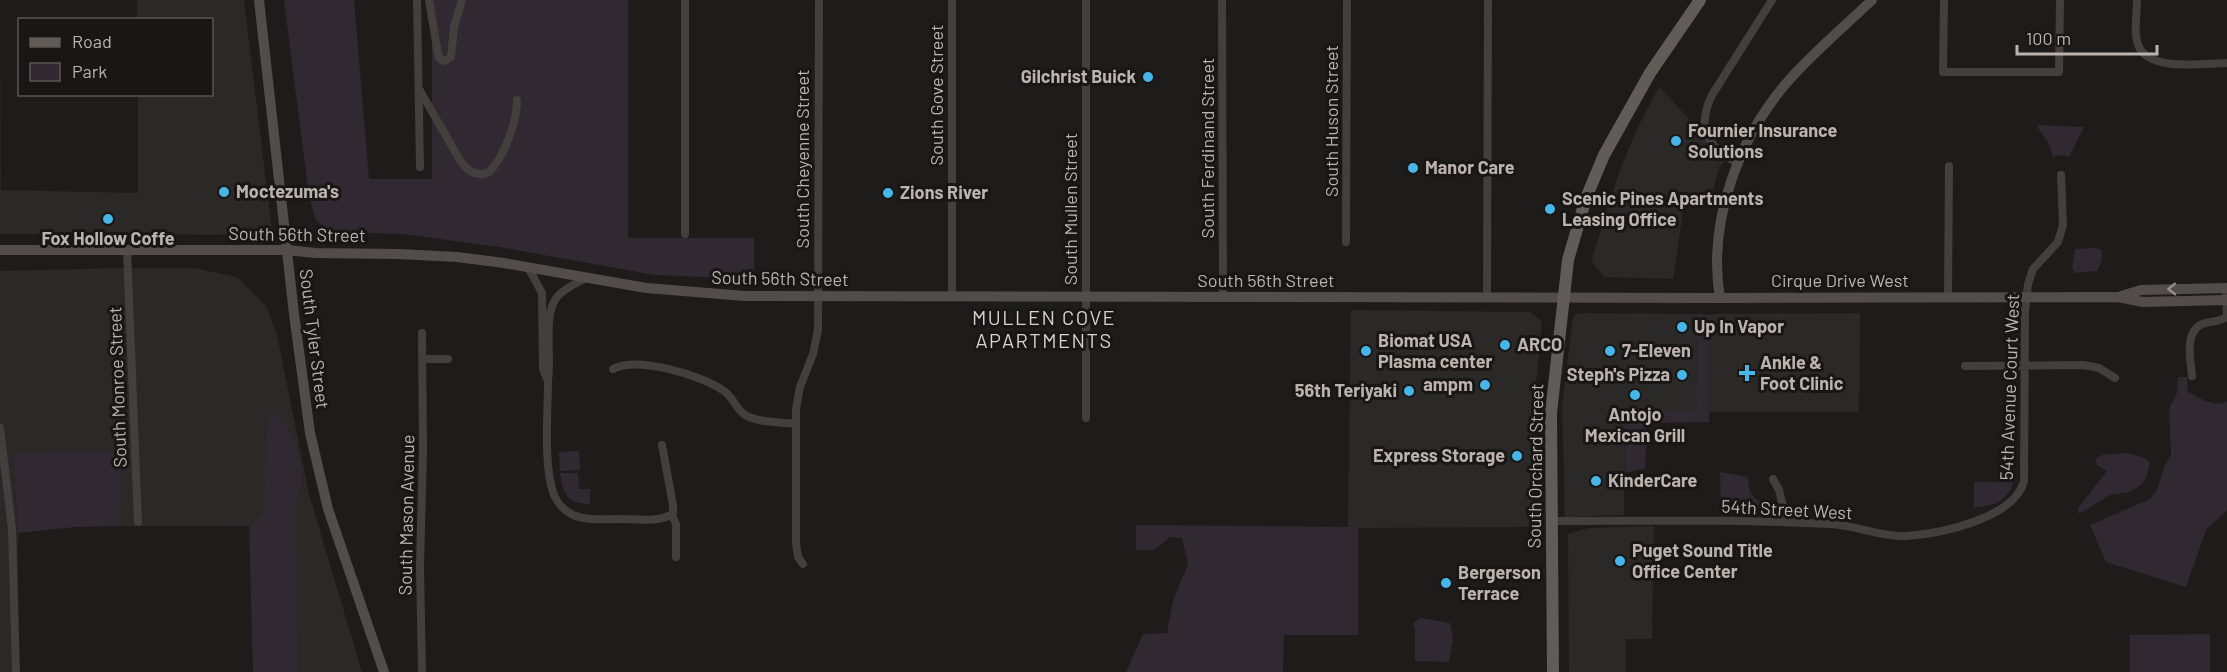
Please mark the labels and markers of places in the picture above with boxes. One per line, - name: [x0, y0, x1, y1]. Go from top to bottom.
- place label: Gilchrist Buick: [1021, 65, 1136, 87]
- marker: Gilchrist Buick: [1141, 70, 1155, 84]
- place label: Fournier Insurance Solutions: [1688, 119, 1838, 162]
- marker: Fournier Insurance Solutions: [1669, 134, 1683, 148]
- place label: Manor Care: [1425, 156, 1515, 178]
- marker: Manor Care: [1406, 161, 1420, 175]
- place label: Moctezuma's: [236, 180, 339, 202]
- place label: Zions River: [900, 181, 988, 203]
- marker: Moctezuma's: [217, 185, 231, 199]
- marker: Zions River: [881, 186, 895, 200]
- place label: Scenic Pines Apartments Leasing Office: [1562, 187, 1763, 230]
- marker: Scenic Pines Apartments Leasing Office: [1543, 202, 1557, 216]
- marker: Fox Hollow Coffe: [101, 212, 115, 226]
- place label: Fox Hollow Coffe: [41, 227, 175, 249]
- place label: Up In Vapor: [1694, 315, 1784, 337]
- marker: Up In Vapor: [1675, 320, 1689, 334]
- place label: Biomat USA Plasma center: [1378, 329, 1493, 372]
- place label: ARCO: [1517, 333, 1562, 355]
- marker: ARCO: [1498, 338, 1512, 352]
- place label: 7-Eleven: [1622, 339, 1691, 361]
- marker: Biomat USA Plasma center: [1359, 344, 1373, 358]
- marker: 7-Eleven: [1603, 344, 1617, 358]
- place label: Ankle & Foot Clinic: [1760, 351, 1844, 394]
- place label: Steph's Pizza: [1567, 363, 1670, 385]
- marker: Ankle & Foot Clinic: [1738, 364, 1756, 382]
- marker: Steph's Pizza: [1675, 368, 1689, 382]
- place label: ampm: [1423, 373, 1473, 395]
- marker: ampm: [1478, 378, 1492, 392]
- place label: 56th Teriyaki: [1295, 379, 1397, 401]
- marker: 56th Teriyaki: [1402, 384, 1416, 398]
- marker: Antojo Mexican Grill: [1628, 388, 1642, 402]
- place label: Antojo Mexican Grill: [1585, 403, 1685, 446]
- place label: Express Storage: [1373, 444, 1505, 466]
- marker: Express Storage: [1510, 449, 1524, 463]
- place label: KinderCare: [1608, 469, 1698, 491]
- marker: KinderCare: [1589, 474, 1603, 488]
- place label: Puget Sound Title Office Center: [1632, 539, 1773, 582]
- marker: Puget Sound Title Office Center: [1613, 554, 1627, 568]
- place label: Bergerson Terrace: [1458, 561, 1541, 604]
- marker: Bergerson Terrace: [1439, 576, 1453, 590]

